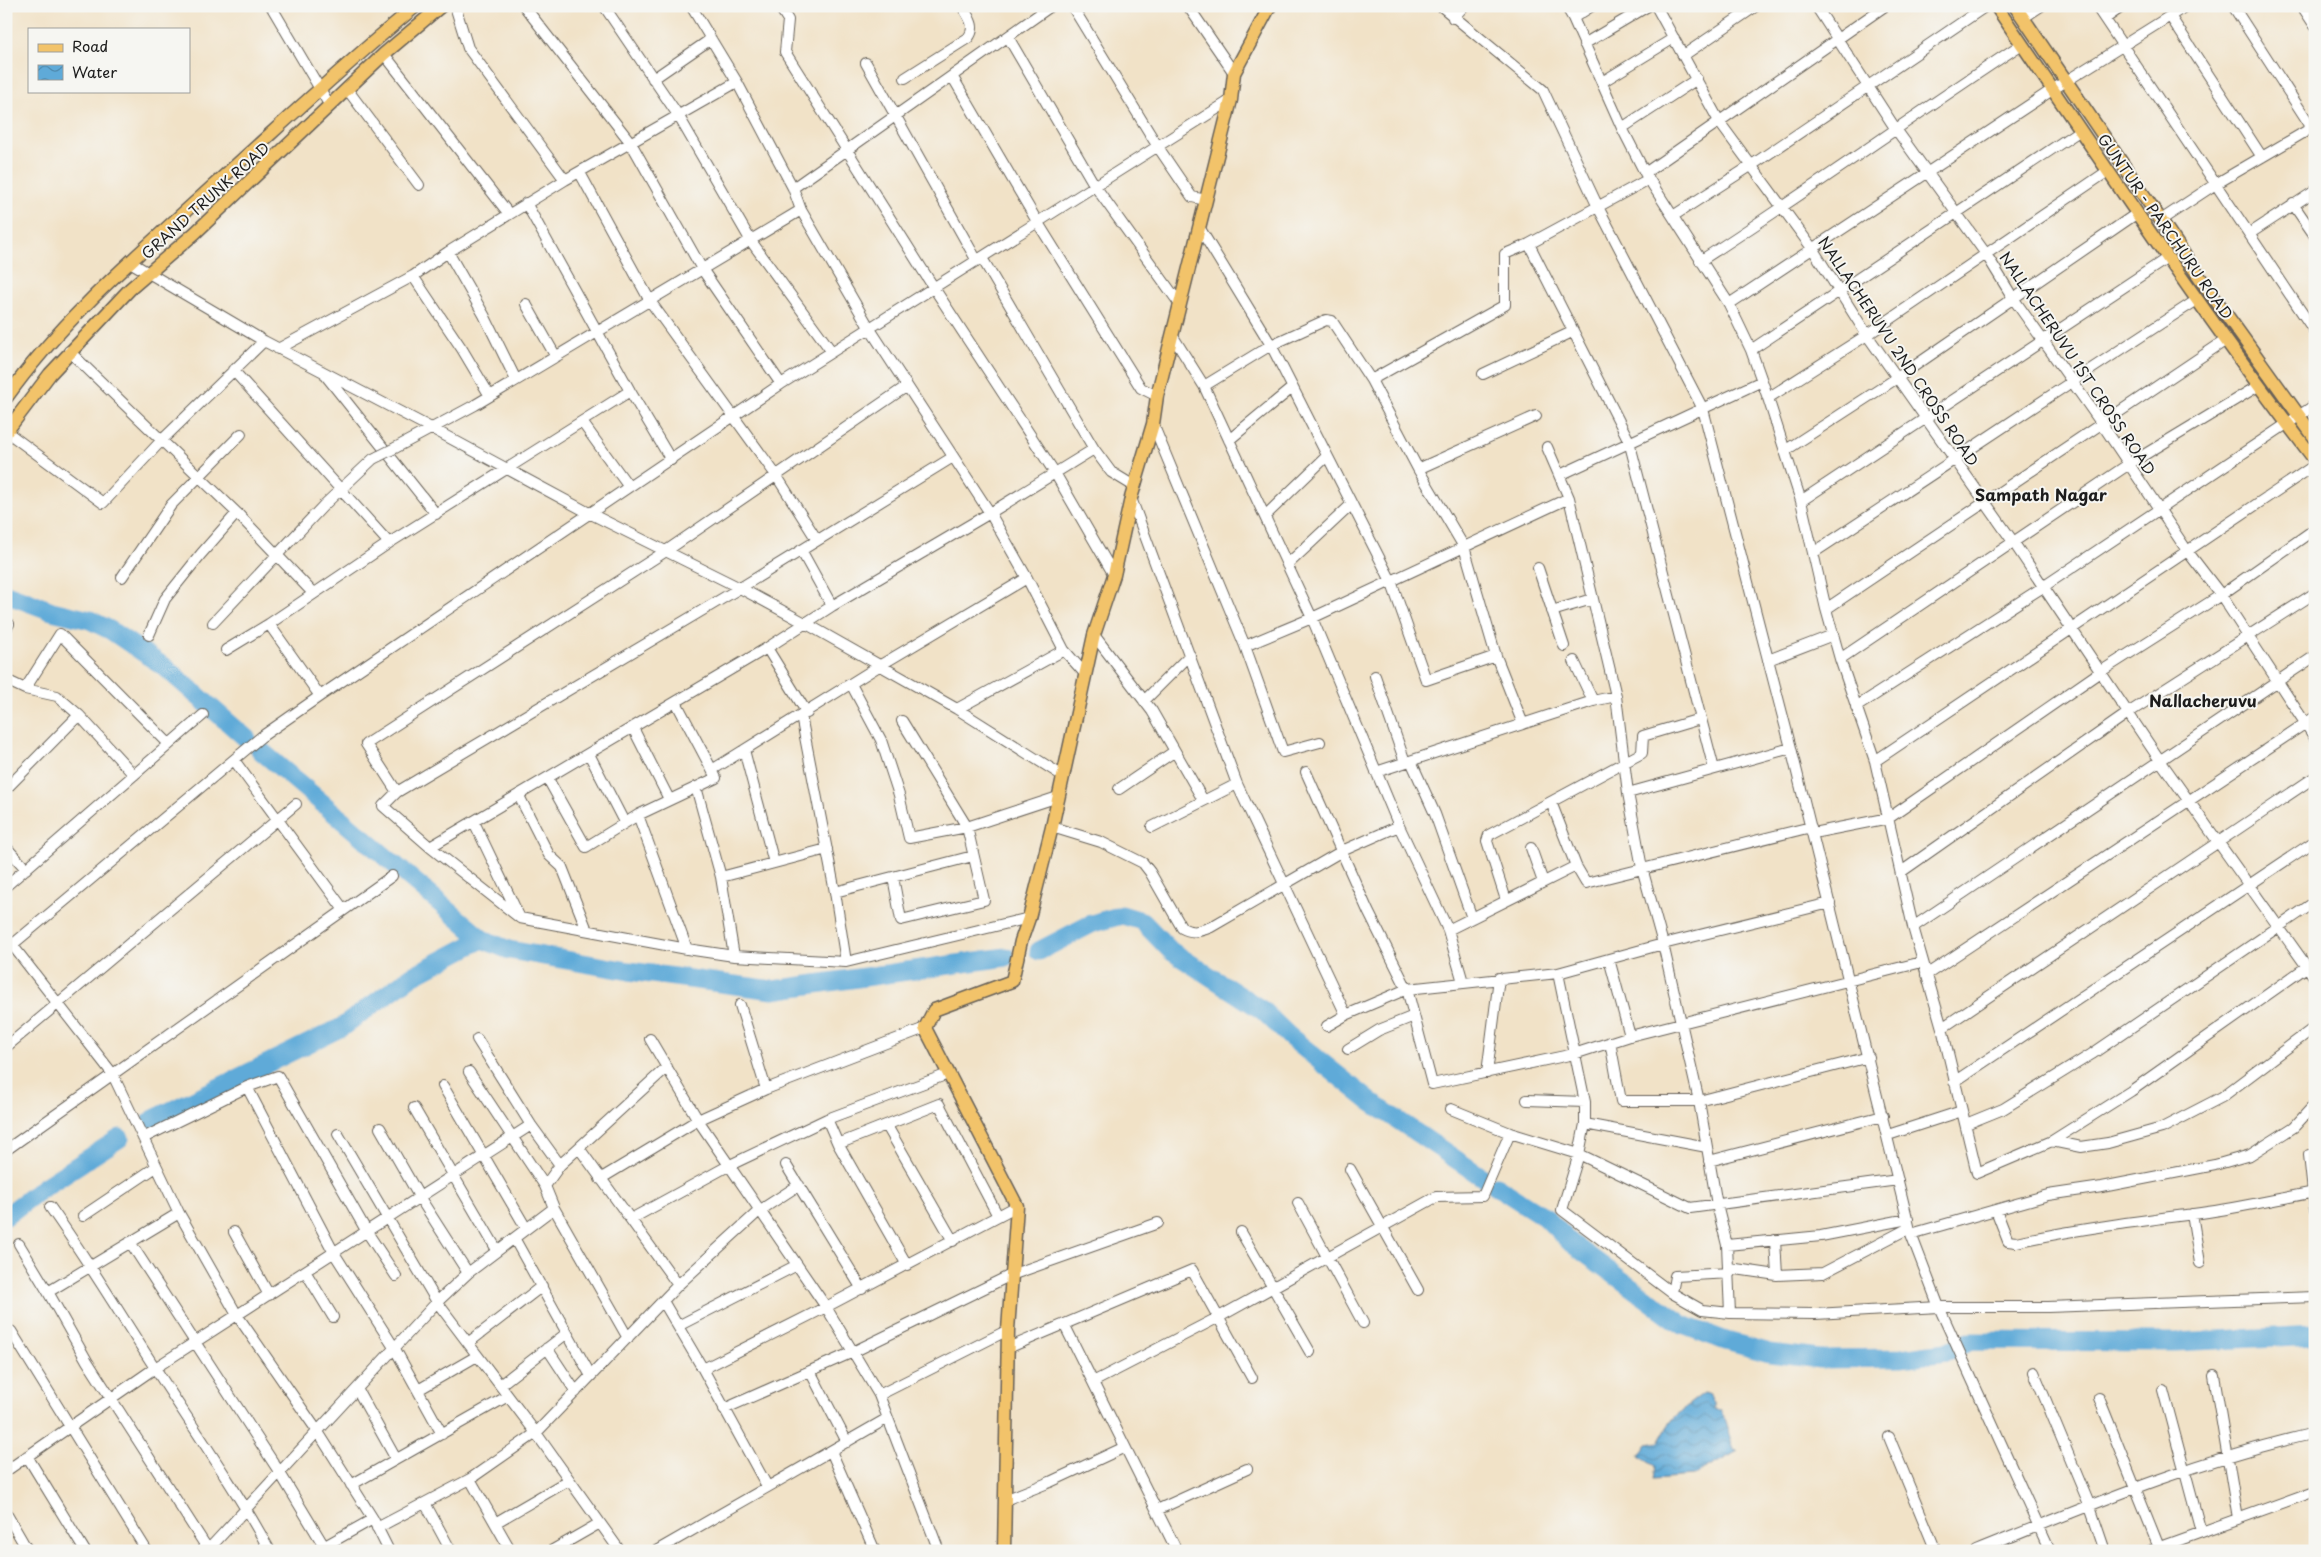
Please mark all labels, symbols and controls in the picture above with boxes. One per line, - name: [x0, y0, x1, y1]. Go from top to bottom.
- legend: [28, 28, 190, 92]
- text: Road: [72, 34, 108, 57]
- text: Water: [72, 60, 117, 83]
- street label: GUNTUR - PARCHURU ROAD: [2093, 128, 2239, 324]
- street label: GRAND TRUNK ROAD: [136, 136, 274, 264]
- street label: NALLACHERUVU 2ND CROSS ROAD: [1813, 232, 1985, 470]
- street label: NALLACHERUVU 1ST CROSS ROAD: [1994, 247, 2162, 479]
- district label: Sampath Nagar: [1975, 482, 2107, 506]
- district label: Nallacheruvu: [2149, 688, 2257, 712]

